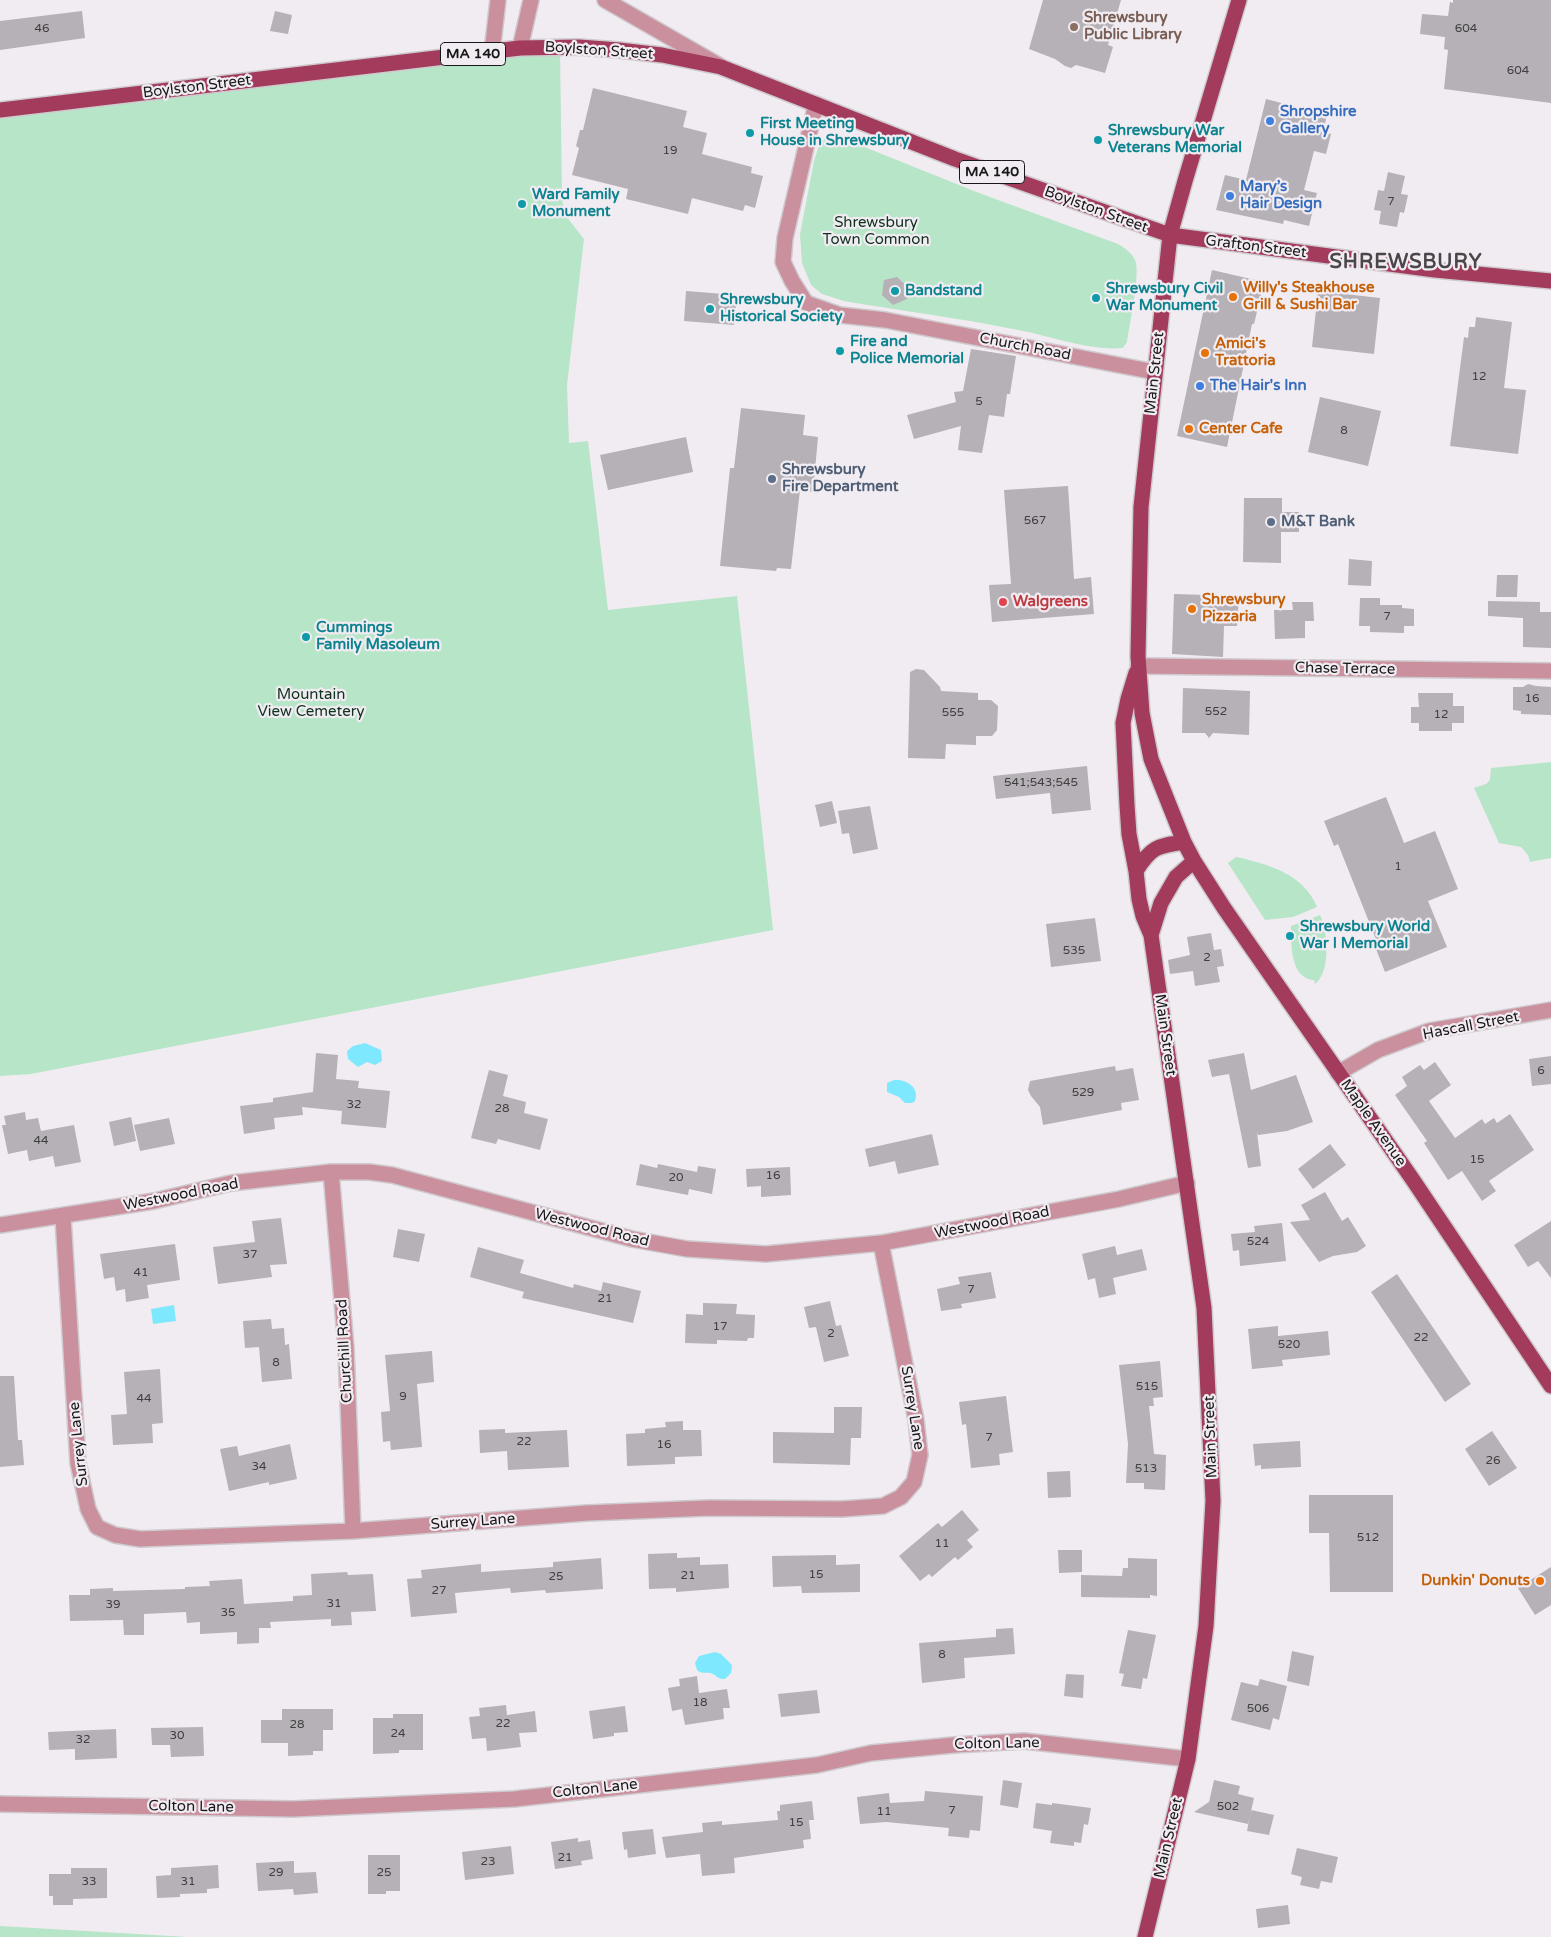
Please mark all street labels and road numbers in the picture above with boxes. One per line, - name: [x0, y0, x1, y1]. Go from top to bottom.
- street label: Boylston Street: [544, 38, 654, 64]
- road number: MA 140: [440, 42, 506, 66]
- street label: Boylston Street: [142, 71, 252, 103]
- road number: MA 140: [960, 160, 1024, 183]
- street label: Boylston Street: [1042, 183, 1150, 237]
- street label: Grafton Street: [1204, 232, 1308, 262]
- street label: Church Road: [978, 329, 1072, 365]
- street label: Main Street: [1142, 331, 1168, 415]
- street label: Chase Terrace: [1295, 659, 1395, 679]
- street label: Main Street: [1150, 993, 1180, 1077]
- street label: Hascall Street: [1421, 1008, 1521, 1044]
- street label: Maple Avenue: [1336, 1076, 1410, 1170]
- street label: Westwood Road: [122, 1175, 240, 1215]
- street label: Westwood Road: [933, 1203, 1051, 1243]
- street label: Westwood Road: [533, 1205, 651, 1251]
- street label: Churchill Road: [333, 1299, 357, 1403]
- street label: Surrey Lane: [896, 1365, 928, 1451]
- street label: Main Street: [1201, 1395, 1221, 1479]
- street label: Surrey Lane: [66, 1401, 92, 1487]
- street label: Surrey Lane: [430, 1510, 516, 1534]
- street label: Colton Lane: [954, 1734, 1040, 1754]
- street label: Colton Lane: [552, 1776, 638, 1802]
- street label: Main Street: [1151, 1796, 1187, 1880]
- street label: Colton Lane: [148, 1797, 234, 1817]

